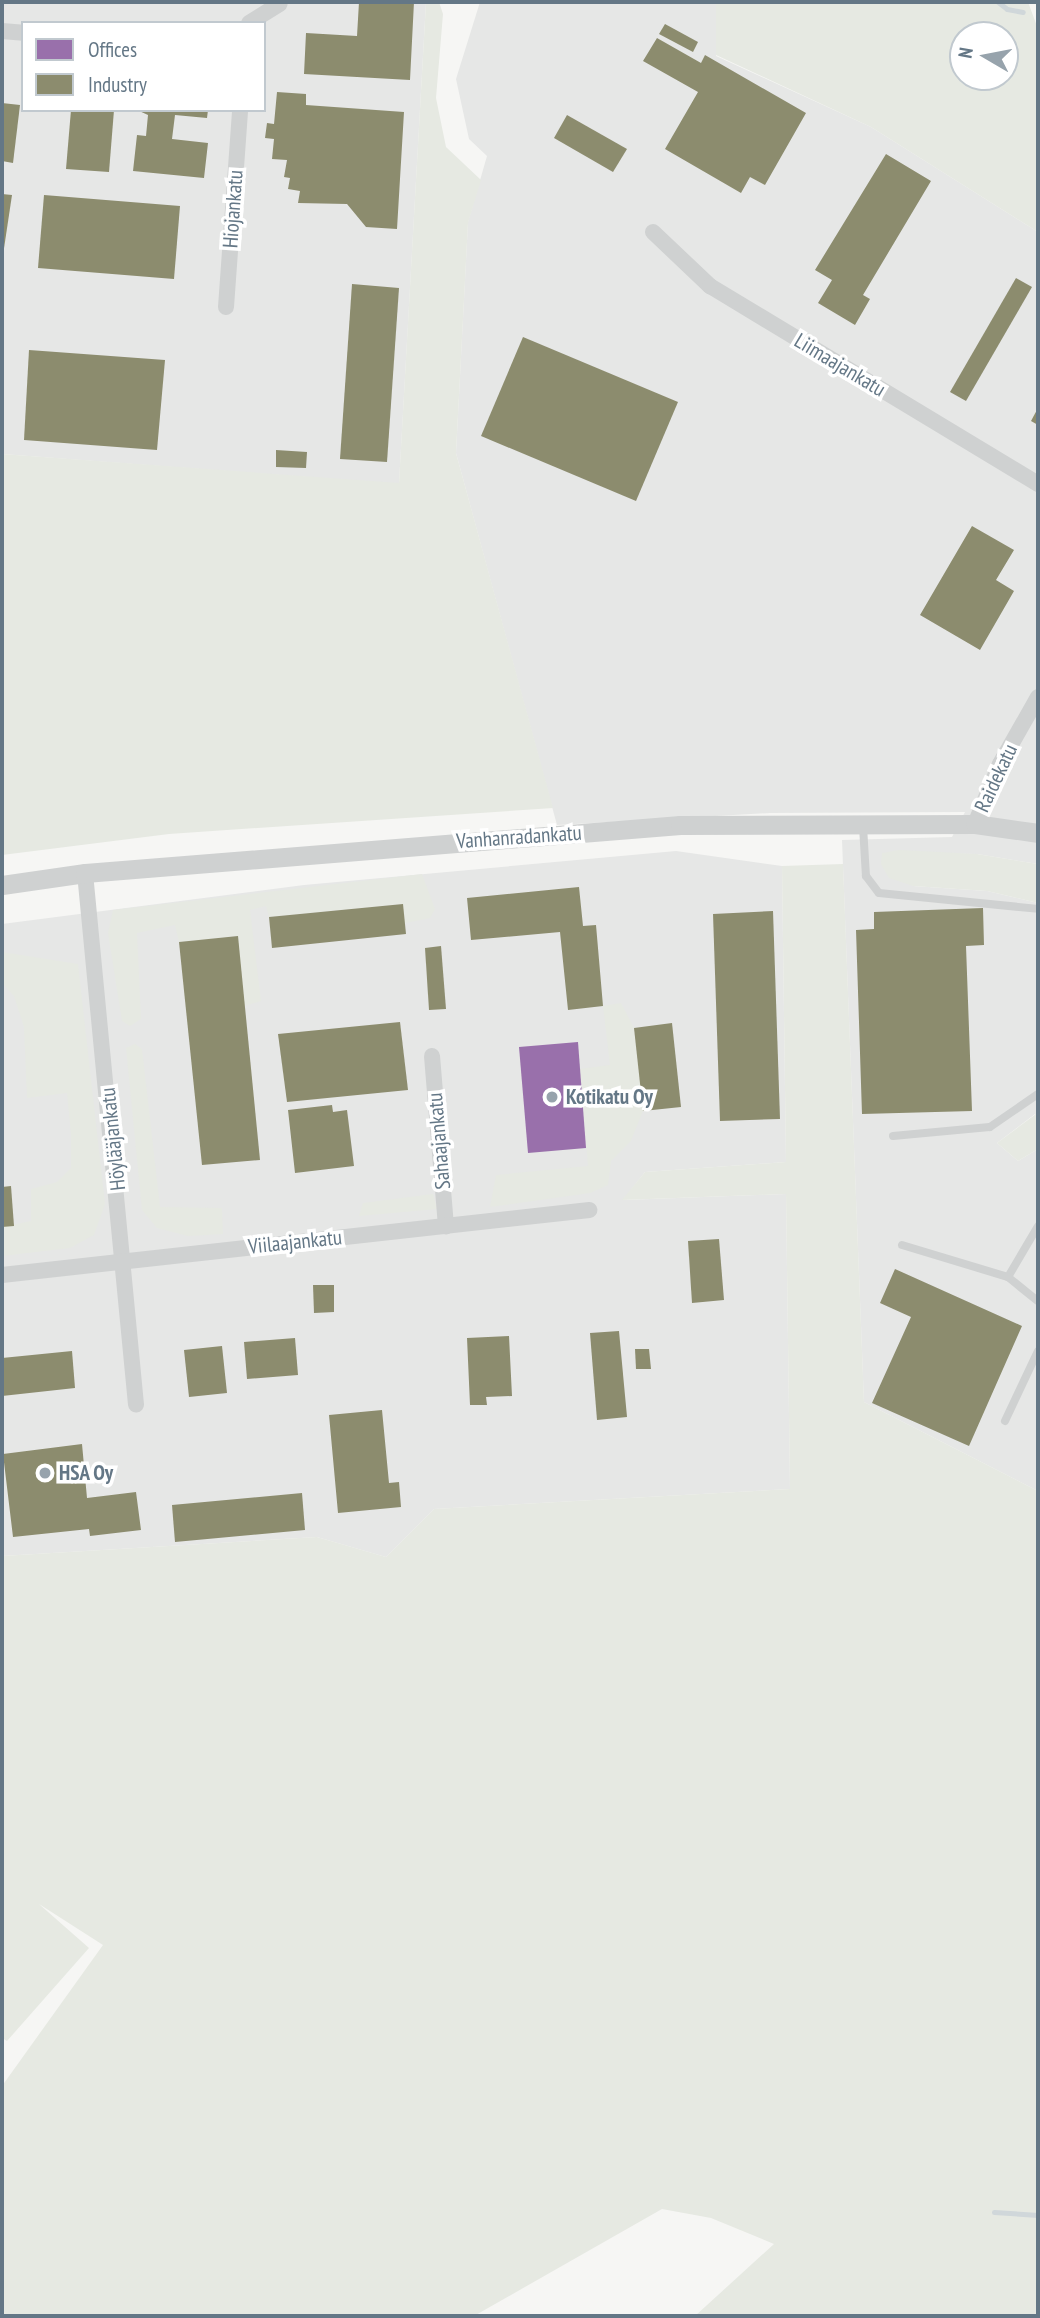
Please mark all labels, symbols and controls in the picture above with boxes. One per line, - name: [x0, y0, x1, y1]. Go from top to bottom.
- legend: [21, 21, 266, 112]
- north arrow: [949, 21, 1019, 91]
- text: Offices: [88, 36, 137, 63]
- text: N: [953, 46, 978, 60]
- text: Industry: [88, 71, 147, 98]
- street label: Hiojankatu: [218, 169, 248, 249]
- street label: Liimaajankatu: [790, 328, 890, 402]
- street label: Raidekatu: [969, 740, 1023, 816]
- street label: Vanhanradankatu: [455, 820, 583, 854]
- place label: Kotikatu Oy: [566, 1084, 653, 1110]
- street label: Höylääjankatu: [95, 1086, 131, 1192]
- marker: Kotikatu Oy: [544, 1089, 560, 1105]
- street label: Sahaajankatu: [422, 1092, 456, 1190]
- street label: Viilaajankatu: [247, 1225, 343, 1259]
- place label: HSA Oy: [59, 1460, 114, 1486]
- marker: HSA Oy: [37, 1465, 53, 1481]

